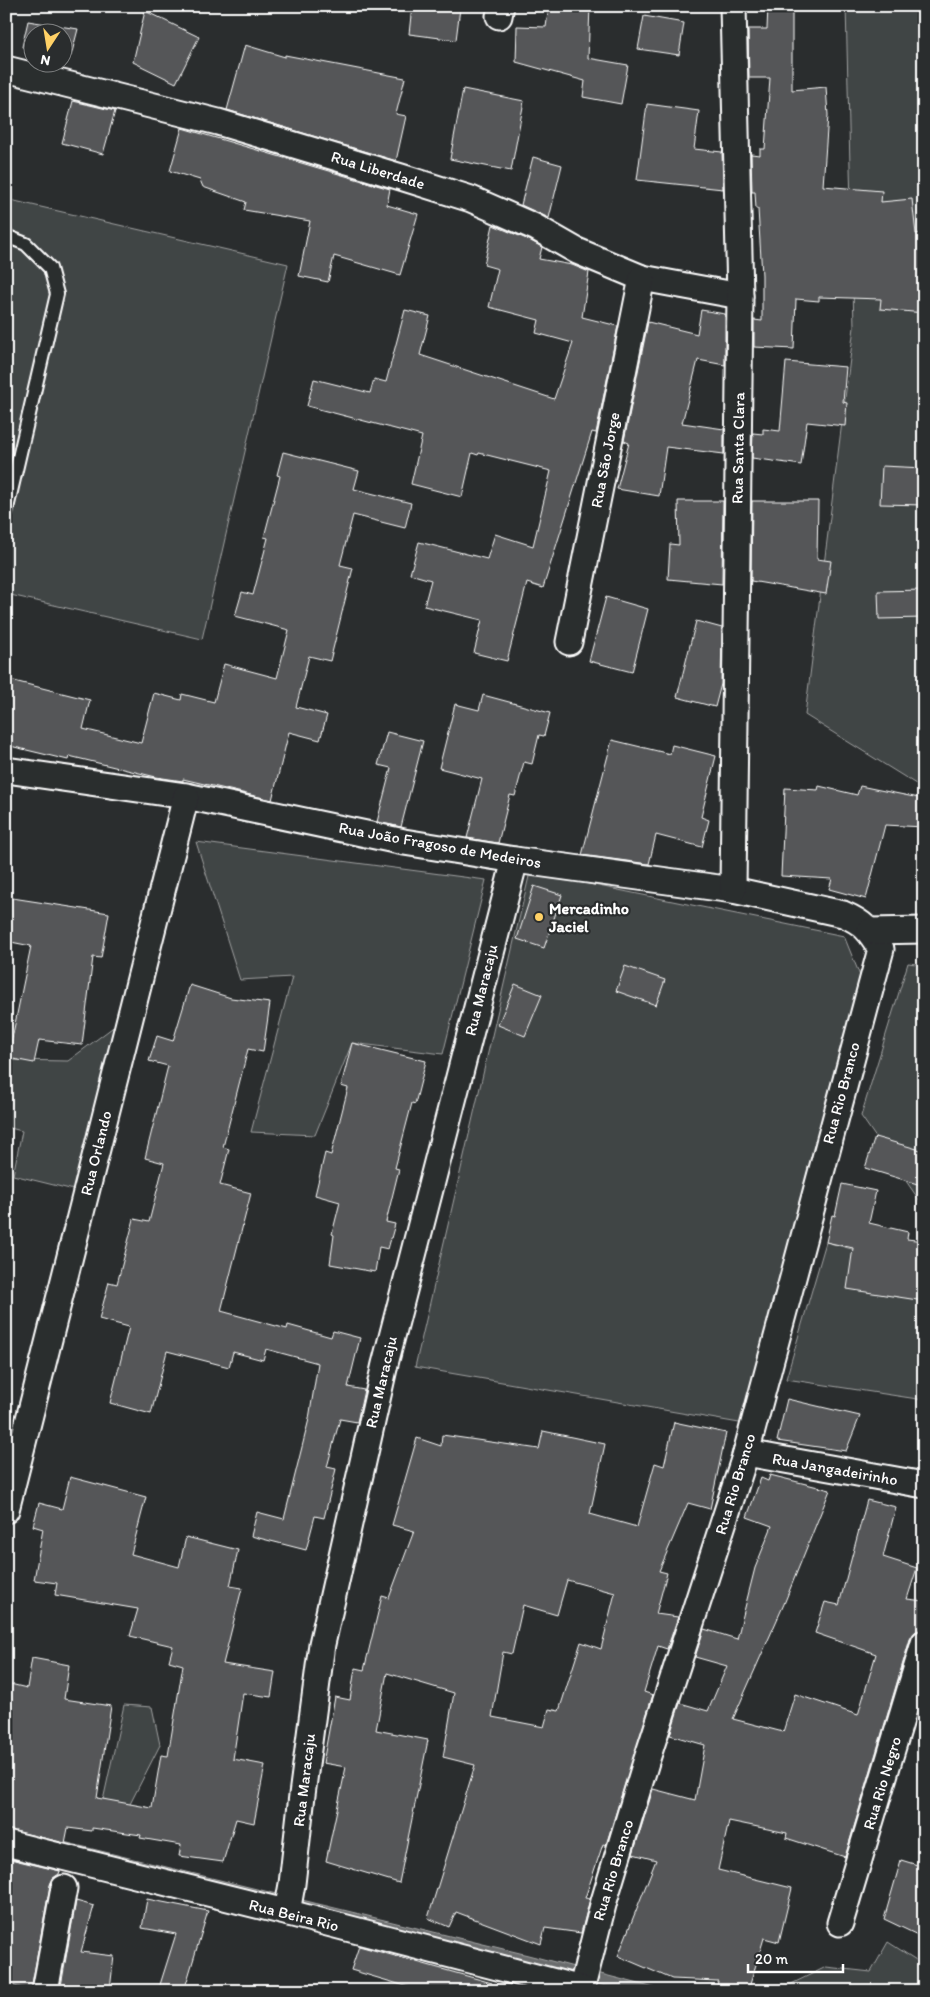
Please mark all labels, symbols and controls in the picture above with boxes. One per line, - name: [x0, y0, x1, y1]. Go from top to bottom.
- north arrow: [22, 22, 72, 72]
- text: N: [39, 51, 52, 70]
- street label: Rua Liberdade: [329, 147, 428, 193]
- street label: Rua Santa Clara: [728, 391, 748, 504]
- street label: Rua São Jorge: [586, 411, 624, 509]
- street label: Rua João Fragoso de Medeiros: [337, 818, 543, 872]
- place label: Mercadinho Jaciel: [548, 899, 629, 936]
- marker: Mercadinho Jaciel: [533, 911, 545, 923]
- street label: Rua Maracaju: [460, 942, 502, 1038]
- street label: Rua Rio Branco: [818, 1040, 864, 1146]
- street label: Rua Orlando: [76, 1109, 116, 1197]
- street label: Rua Maracaju: [361, 1334, 401, 1430]
- street label: Rua Rio Branco: [711, 1431, 759, 1537]
- street label: Rua Jangadeirinho: [771, 1449, 899, 1489]
- street label: Rua Maracaju: [289, 1732, 319, 1828]
- street label: Rua Rio Negro: [859, 1734, 905, 1832]
- street label: Rua Rio Branco: [589, 1817, 637, 1923]
- street label: Rua Beira Rio: [247, 1895, 341, 1935]
- scale bar: [748, 1942, 842, 1974]
- text: 20 m: [755, 1950, 789, 1968]

